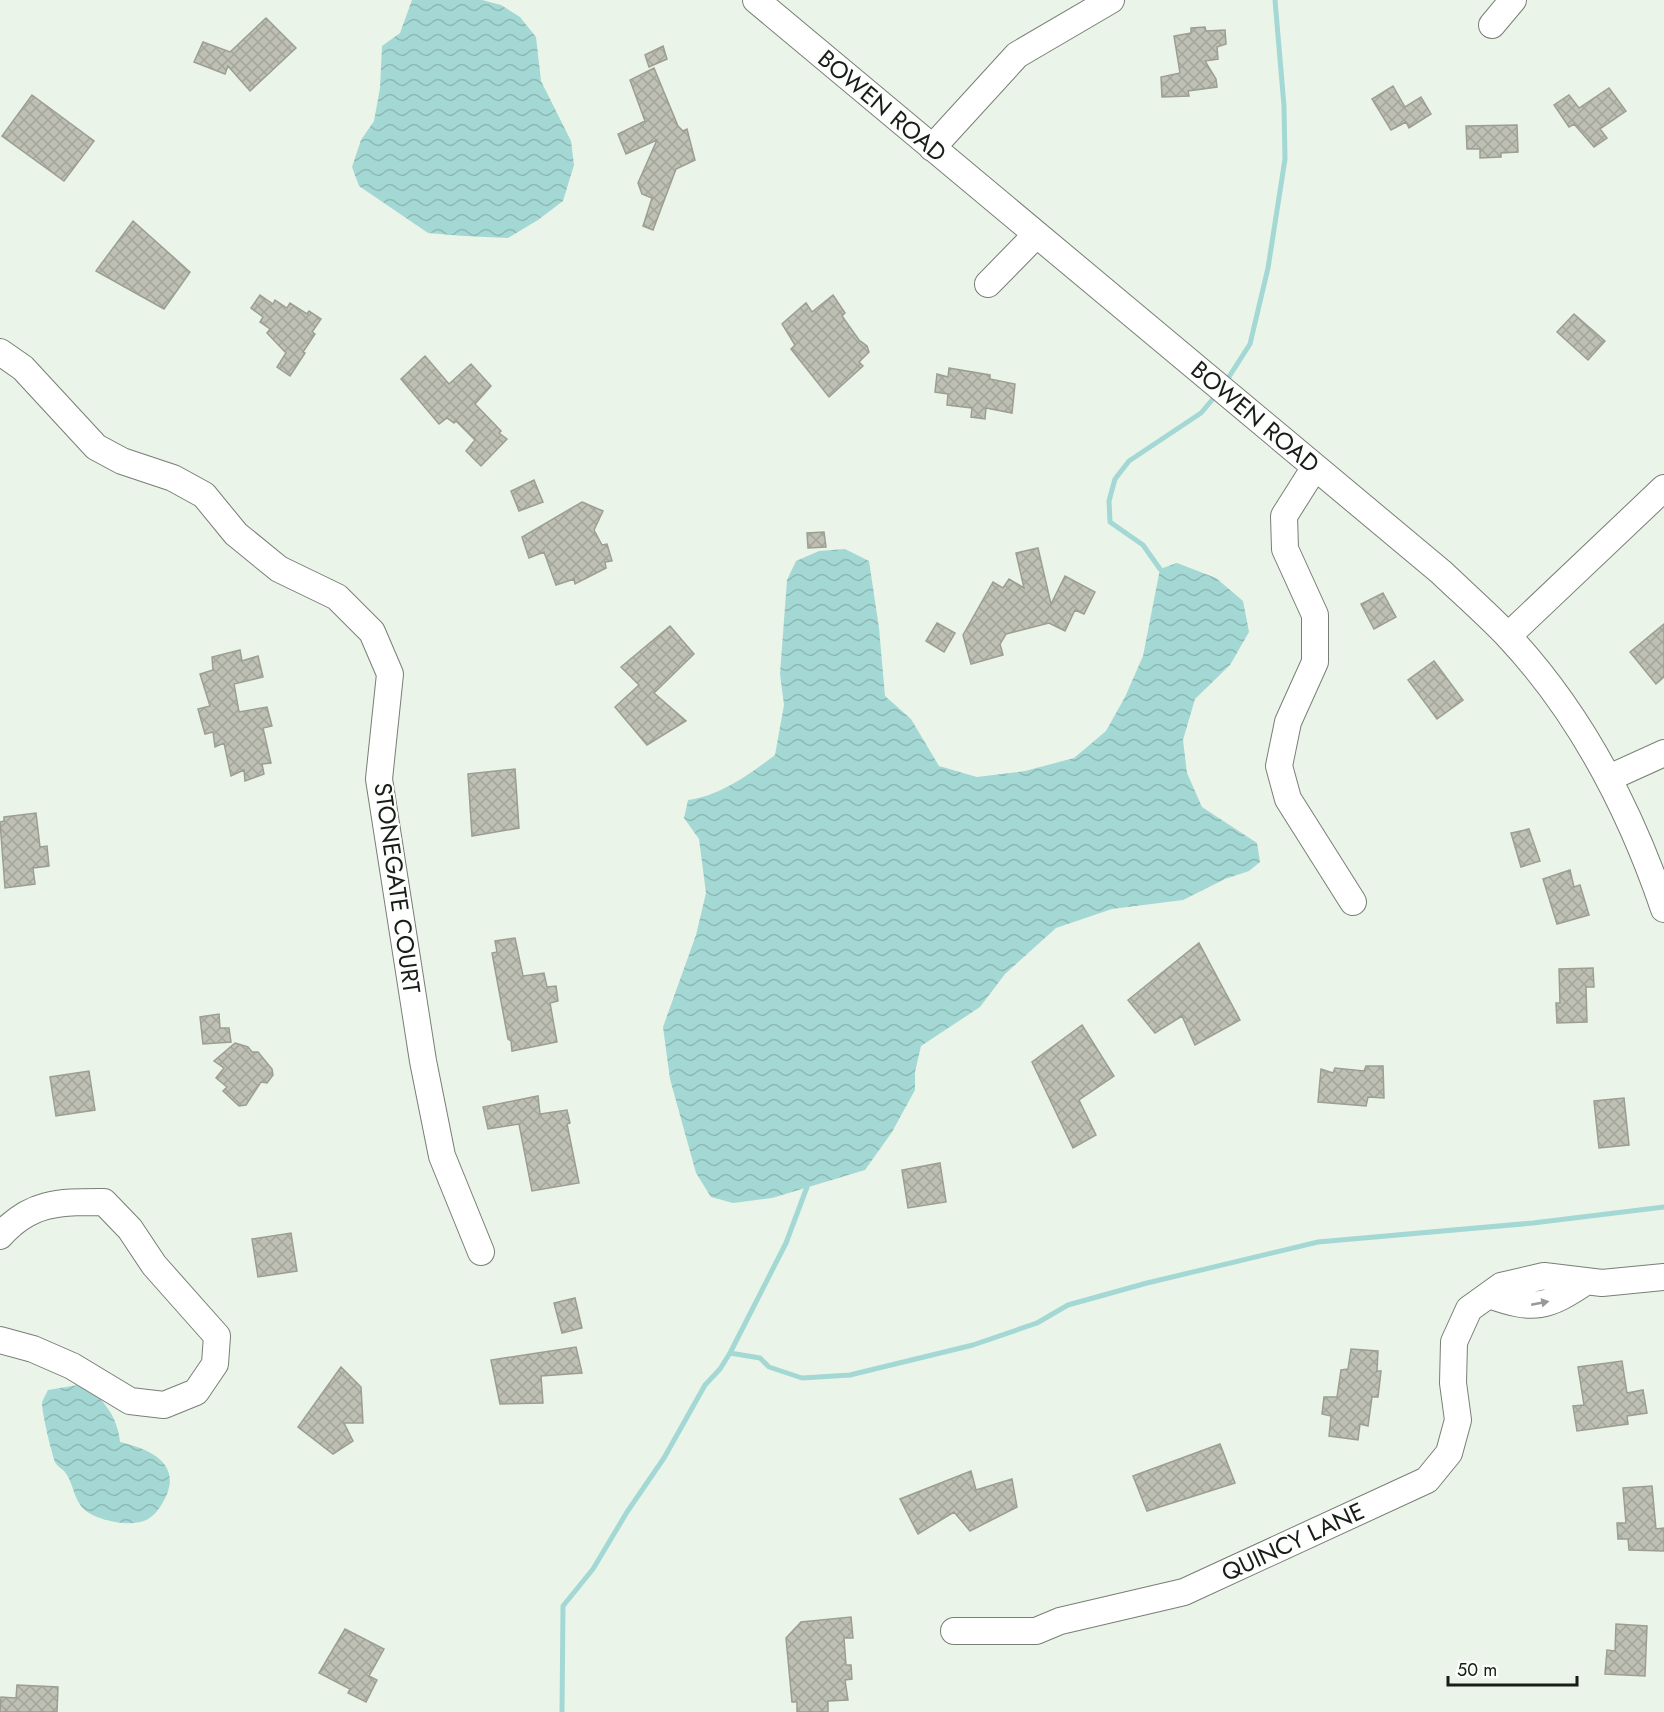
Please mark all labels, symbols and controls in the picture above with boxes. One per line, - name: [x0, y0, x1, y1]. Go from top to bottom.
- street label: BOWEN ROAD: [810, 41, 954, 170]
- street label: BOWEN ROAD: [1183, 352, 1327, 481]
- street label: STONEGATE COURT: [365, 780, 430, 996]
- one-way arrow: [1531, 1298, 1550, 1307]
- street label: QUINCY LANE: [1216, 1493, 1370, 1590]
- scale bar: [1448, 1649, 1577, 1687]
- text: 50 m: [1457, 1657, 1497, 1683]

